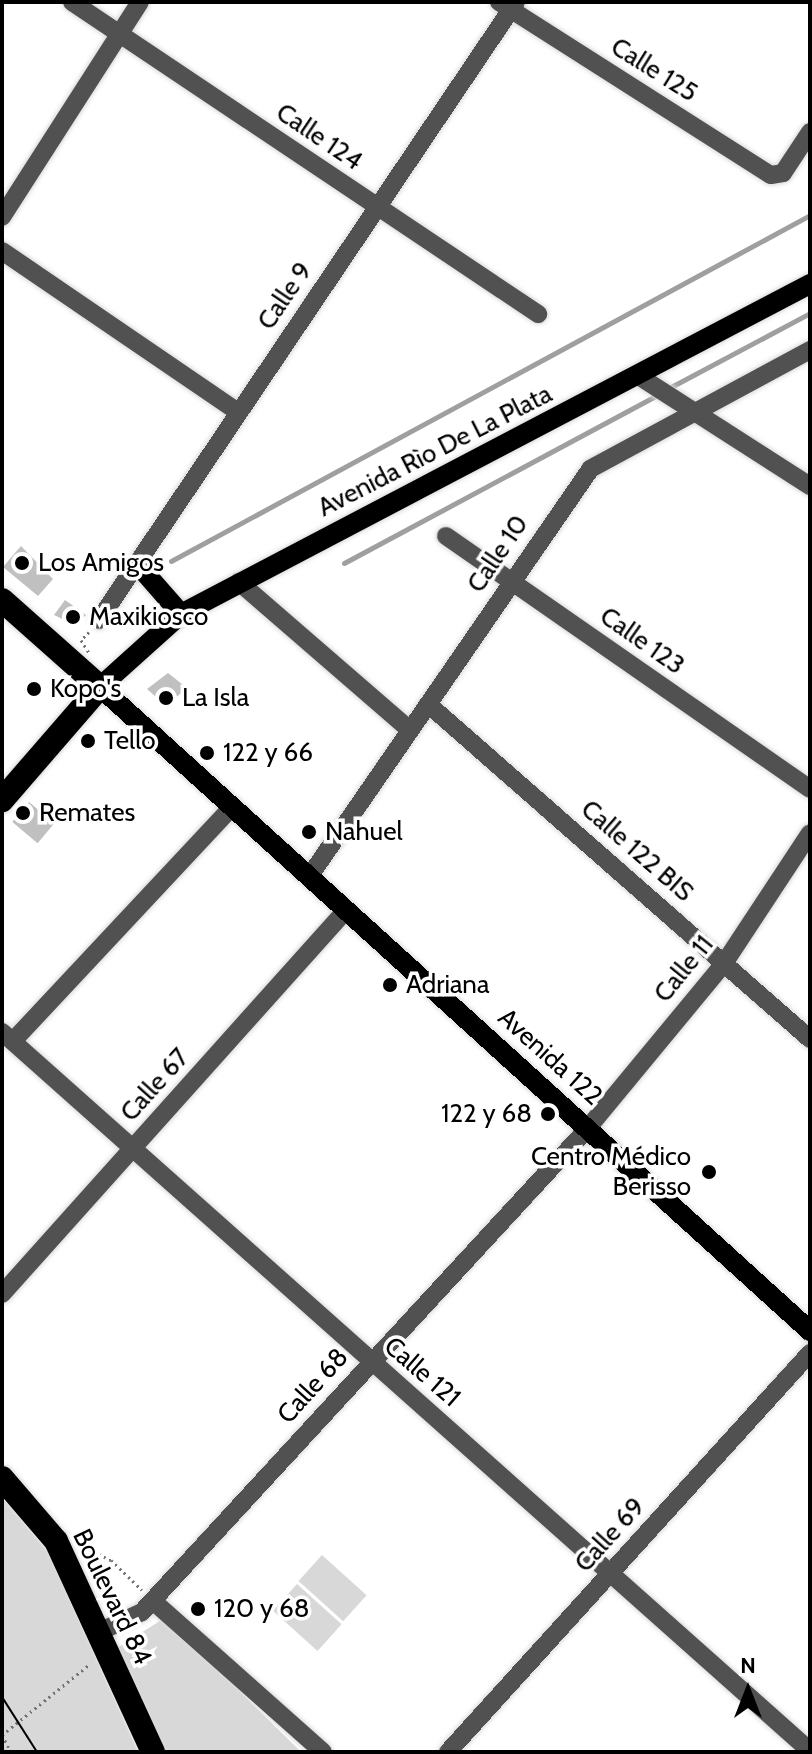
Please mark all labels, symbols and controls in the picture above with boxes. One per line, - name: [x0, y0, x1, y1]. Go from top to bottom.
- street label: Calle 125: [605, 31, 703, 109]
- street label: Calle 124: [270, 97, 368, 177]
- street label: Calle 9: [251, 256, 319, 336]
- street label: Avenida Rìo De La Plata: [313, 378, 557, 524]
- street label: Calle 10: [461, 509, 535, 599]
- place label: Los Amigos: [38, 547, 164, 579]
- marker: Los Amigos: [13, 554, 31, 572]
- place label: Maxikiosco: [89, 601, 208, 633]
- street label: Calle 123: [594, 601, 690, 681]
- marker: Maxikiosco: [64, 608, 82, 626]
- place label: Kopo's: [50, 673, 121, 705]
- marker: Kopo's: [25, 680, 43, 698]
- place label: La Isla: [182, 682, 249, 714]
- marker: La Isla: [157, 689, 175, 707]
- place label: Tello: [104, 725, 156, 757]
- marker: Tello: [79, 732, 97, 750]
- place label: 122 y 66: [223, 737, 313, 769]
- marker: 122 y 66: [198, 744, 216, 762]
- street label: Calle 122 BIS: [574, 794, 700, 908]
- place label: Remates: [39, 797, 135, 829]
- marker: Remates: [14, 804, 32, 822]
- place label: Nahuel: [325, 816, 403, 848]
- marker: Nahuel: [300, 823, 318, 841]
- street label: Calle 11: [648, 929, 720, 1009]
- place label: Adriana: [406, 969, 489, 1001]
- marker: Adriana: [381, 976, 399, 994]
- street label: Avenida 122: [491, 1002, 609, 1112]
- street label: Calle 67: [114, 1042, 196, 1128]
- place label: 122 y 68: [441, 1098, 532, 1130]
- marker: 122 y 68: [539, 1105, 557, 1123]
- place label: Centro Médico Berisso: [531, 1141, 691, 1202]
- marker: Centro Médico Berisso: [698, 1161, 720, 1183]
- street label: Calle 121: [378, 1331, 466, 1413]
- street label: Calle 68: [271, 1342, 355, 1430]
- street label: Calle 69: [569, 1491, 651, 1579]
- street label: Boulevard 84: [66, 1524, 158, 1670]
- place label: 120 y 68: [214, 1593, 310, 1625]
- marker: 120 y 68: [189, 1600, 207, 1618]
- north arrow: [708, 1650, 788, 1730]
- text: N: [740, 1652, 756, 1679]

